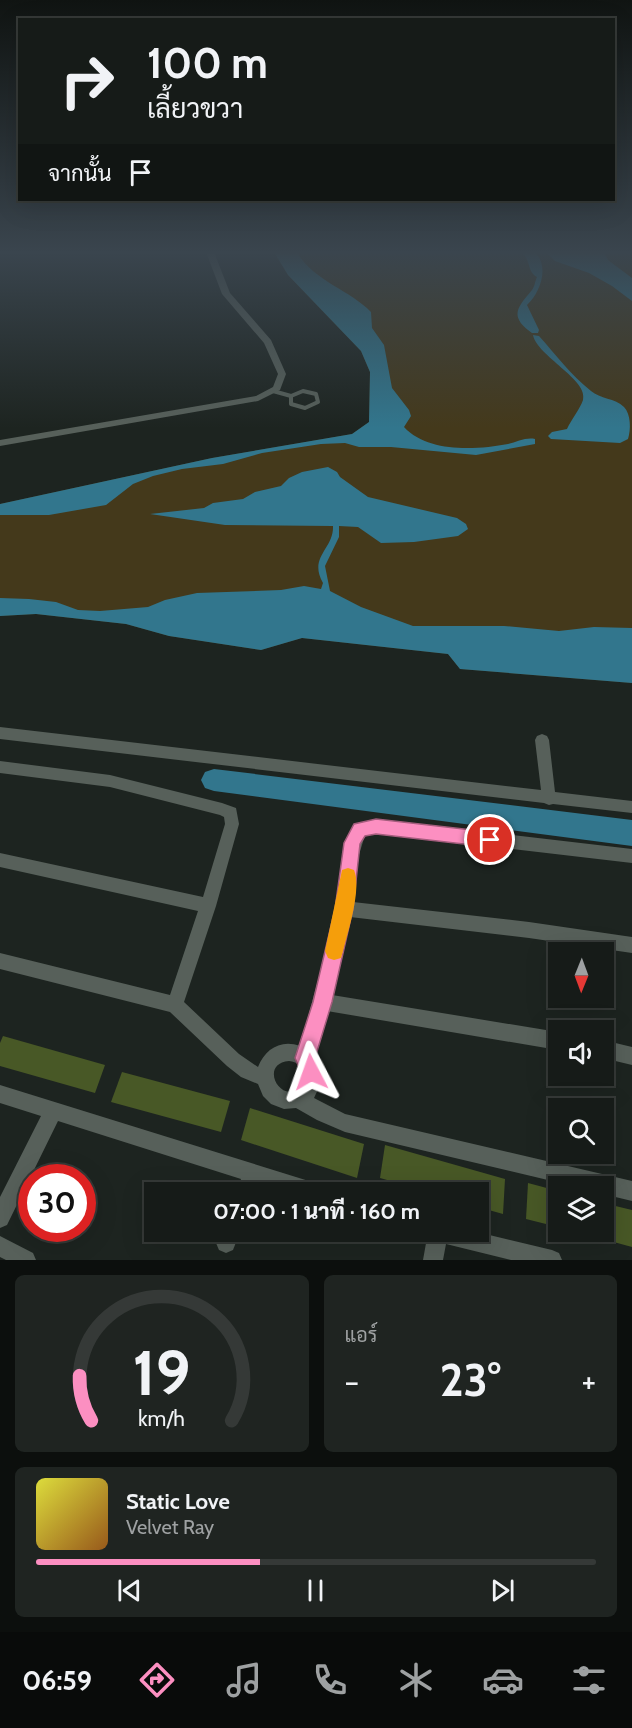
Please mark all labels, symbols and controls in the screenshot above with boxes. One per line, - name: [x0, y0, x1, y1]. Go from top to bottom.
- text: 100 m: [147, 37, 268, 89]
- icon: right: [48, 42, 126, 120]
- text: เลี้ยวขวา: [147, 92, 243, 125]
- icon: arrive: [124, 156, 157, 189]
- text: จากนั้น: [48, 160, 112, 187]
- pin: [464, 814, 515, 865]
- icon: arrive: [473, 823, 506, 856]
- north arrow: [548, 942, 614, 1008]
- map controls: [548, 942, 614, 1242]
- button: sound: [548, 1020, 614, 1086]
- position arrow: [279, 1040, 343, 1104]
- button: search: [548, 1098, 614, 1164]
- speed limit sign: 30: [18, 1164, 96, 1242]
- button: layers: [548, 1176, 614, 1242]
- text: 07:00 · 1 นาที · 160 m: [213, 1198, 420, 1225]
- text: แอร์: [345, 1323, 378, 1347]
- text: 19: [133, 1335, 191, 1411]
- text: 23°: [440, 1353, 501, 1407]
- text: −: [345, 1361, 359, 1401]
- text: +: [581, 1361, 596, 1401]
- text: km/h: [138, 1405, 185, 1431]
- text: Static Love: [126, 1488, 230, 1515]
- text: Velvet Ray: [126, 1515, 214, 1539]
- icon: previous: [113, 1574, 146, 1607]
- icon: pause: [299, 1574, 332, 1607]
- icon: next: [486, 1574, 519, 1607]
- icon: directions: [136, 1659, 178, 1701]
- icon: music: [223, 1659, 265, 1701]
- icon: phone: [309, 1659, 351, 1701]
- icon: climate: [395, 1659, 437, 1701]
- icon: car: [482, 1659, 524, 1701]
- icon: filters: [568, 1659, 610, 1701]
- text: 06:59: [22, 1664, 92, 1697]

